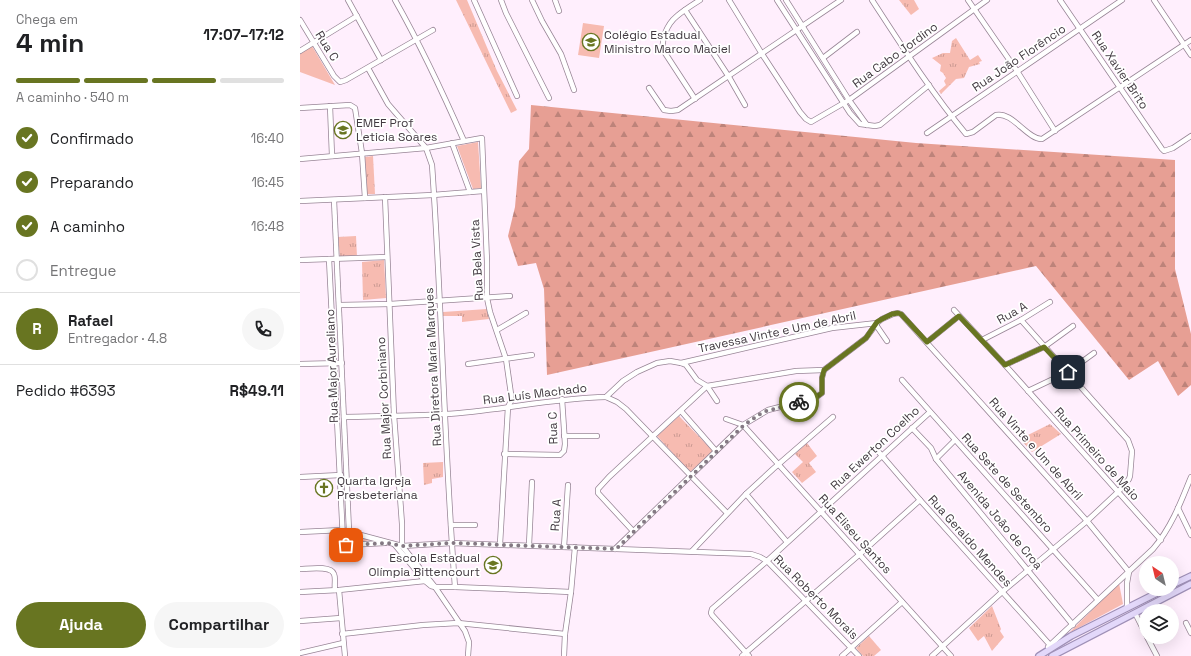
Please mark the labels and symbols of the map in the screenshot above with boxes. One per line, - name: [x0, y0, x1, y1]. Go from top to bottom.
- street label: Rua Cabo Jordino: [849, 19, 941, 91]
- street label: Rua João Florêncio: [969, 21, 1069, 95]
- place label: Colégio Estadual Ministro Marco Maciel: [604, 27, 731, 57]
- street label: Rua C: [312, 28, 343, 64]
- street label: Rua Xavier Brito: [1088, 28, 1152, 112]
- school or university icon: Colégio Estadual Ministro Marco Maciel: [581, 32, 601, 52]
- place label: EMEF Prof Leticia Soares: [356, 115, 437, 145]
- school or university icon: EMEF Prof Leticia Soares: [333, 120, 353, 140]
- street label: Rua Bela Vista: [467, 219, 487, 301]
- street label: Rua Diretora Maria Marques: [421, 287, 445, 447]
- street label: Rua A: [994, 298, 1030, 328]
- street label: Travessa Vinte e Um de Abril: [697, 307, 857, 357]
- street label: Rua Major Aureliano: [322, 309, 342, 423]
- street label: Rua Major Corbiniano: [373, 336, 395, 460]
- pin: [1051, 355, 1085, 389]
- street label: Rua Luís Machado: [482, 380, 588, 408]
- courier: [779, 382, 819, 422]
- street label: Rua Vinte e Um de Abril: [986, 394, 1086, 504]
- street label: Rua Ewerton Coelho: [827, 403, 923, 493]
- street label: Rua Primeiro de Maio: [1051, 404, 1143, 504]
- street label: Rua C: [544, 411, 562, 445]
- street label: Rua Sete de Setembro: [958, 430, 1056, 536]
- street label: Avenida João de Croa: [954, 467, 1046, 573]
- place label: Quarta Igreja Presbeteriana: [337, 473, 418, 503]
- church icon: Quarta Igreja Presbeteriana: [314, 478, 334, 498]
- street label: Rua Eliseu Santos: [815, 491, 895, 577]
- street label: Rua Geraldo Mendes: [924, 492, 1016, 590]
- street label: Rua A: [547, 498, 565, 532]
- pin: [329, 528, 363, 562]
- place label: Escola Estadual Olímpia Bittencourt: [368, 550, 480, 580]
- street label: Rua Roberto Morais: [770, 551, 862, 643]
- school or university icon: Escola Estadual Olímpia Bittencourt: [483, 555, 503, 575]
- north arrow: [1139, 556, 1179, 596]

